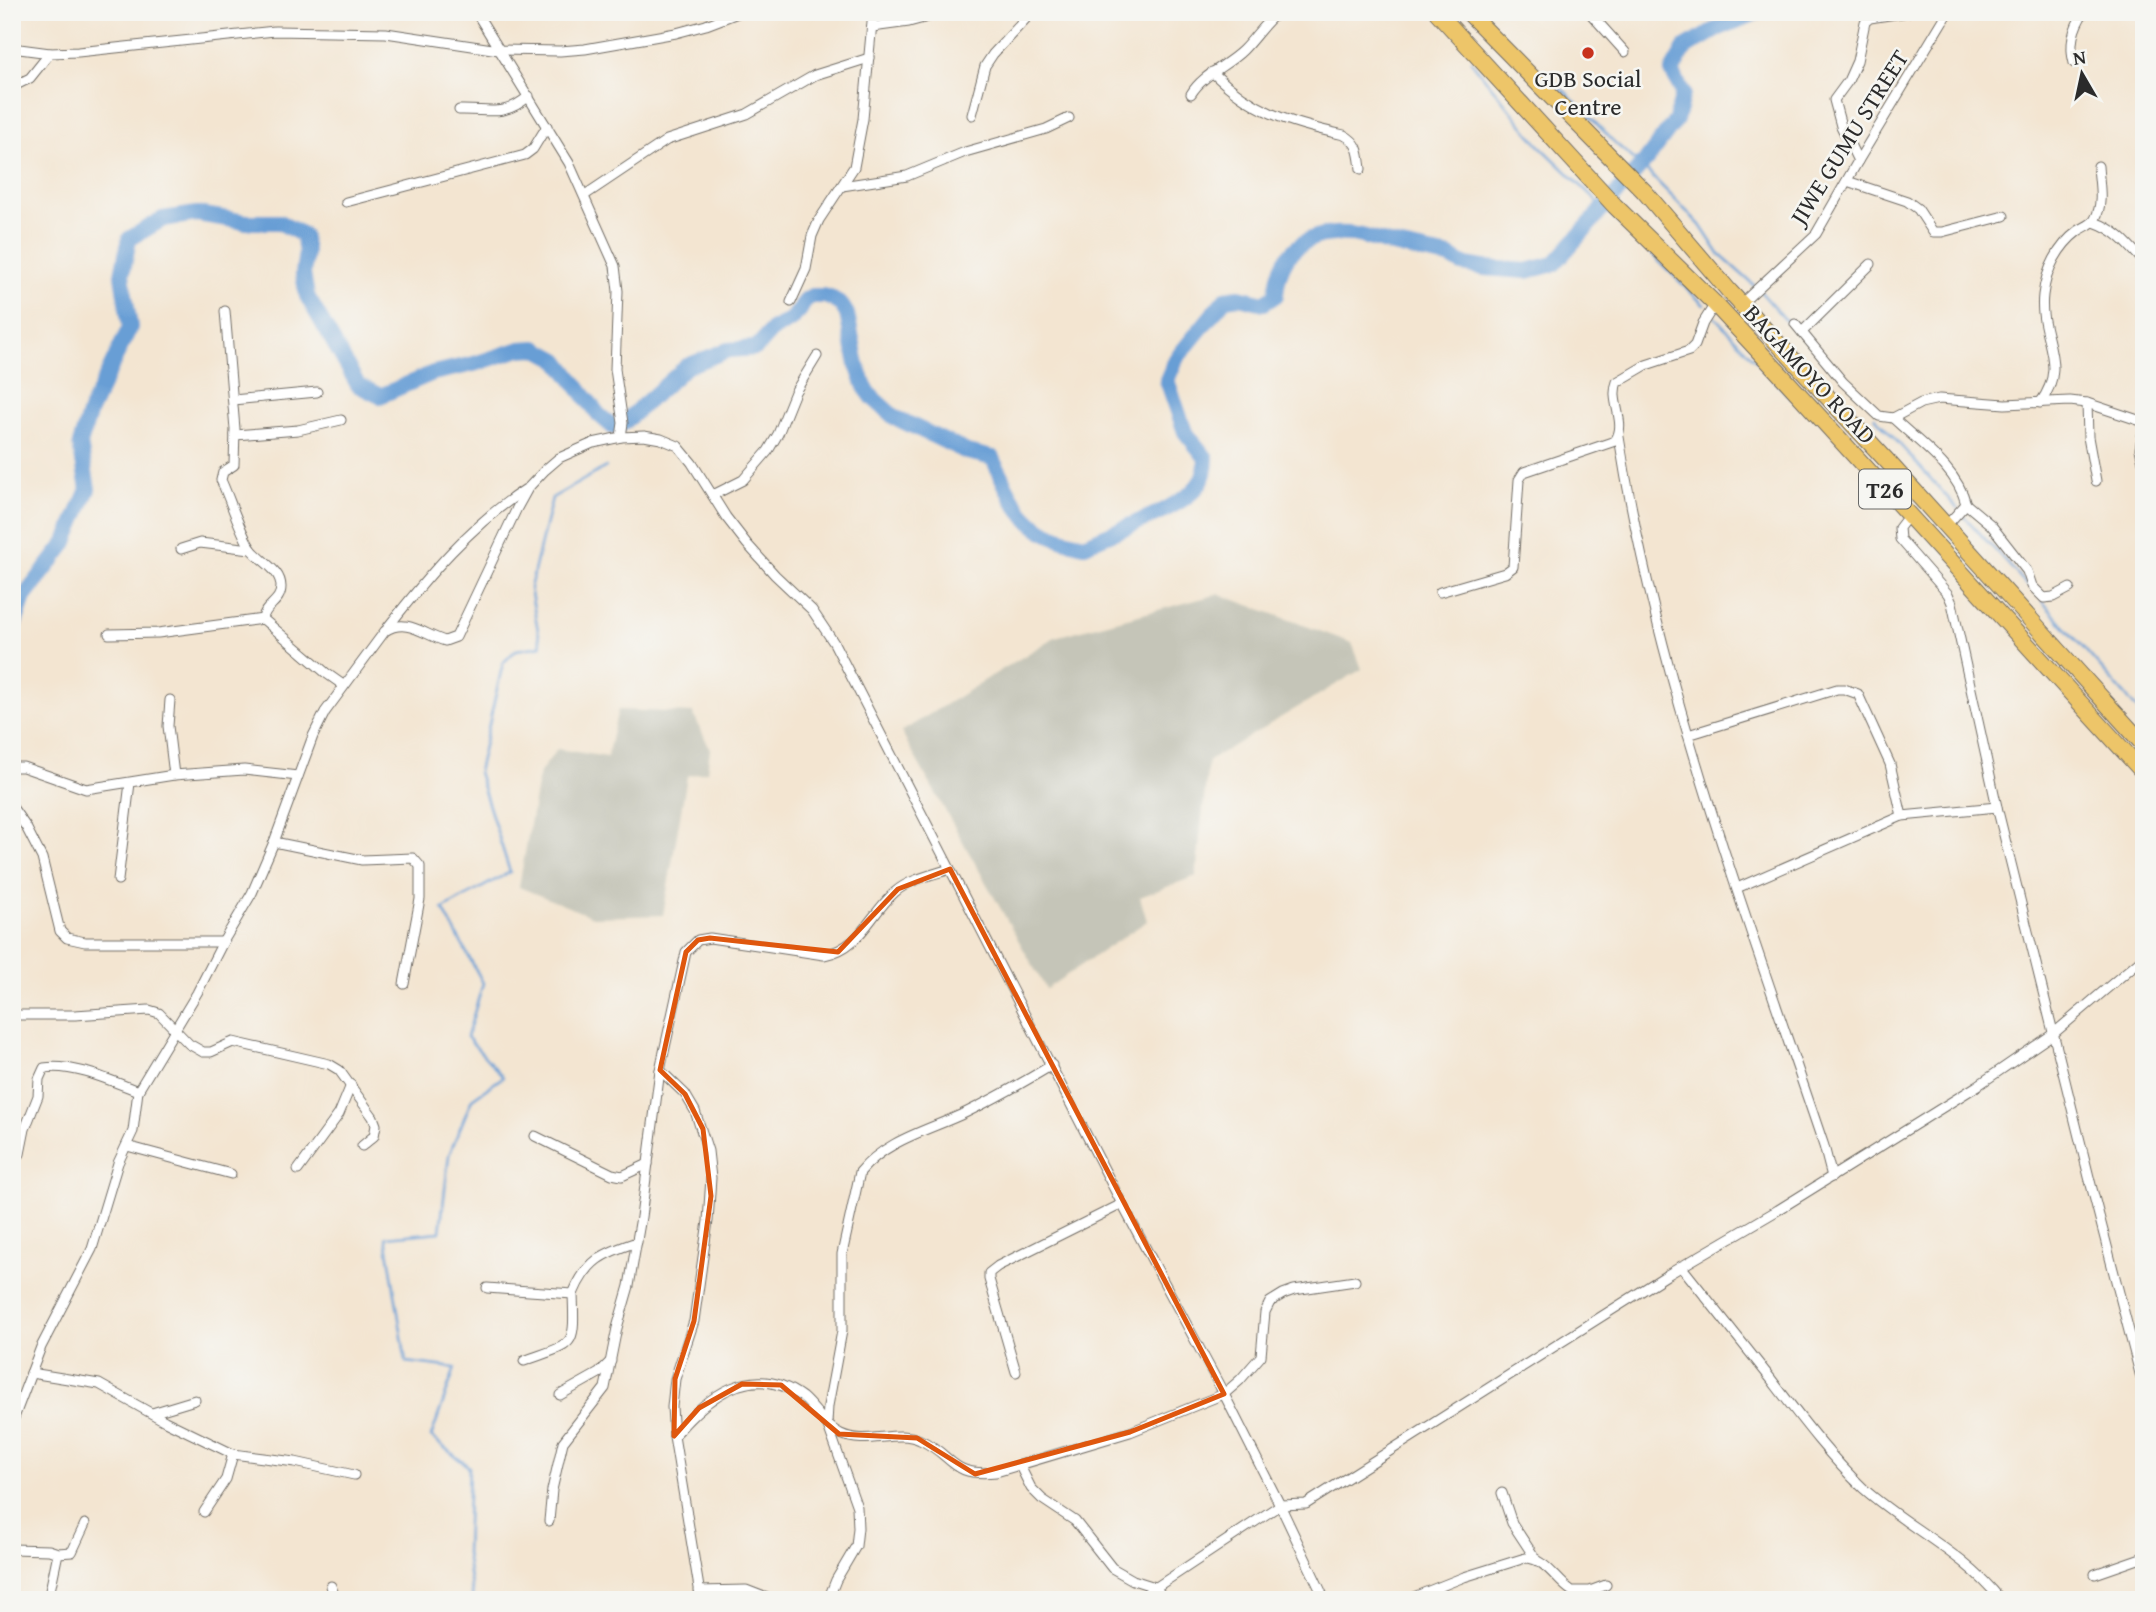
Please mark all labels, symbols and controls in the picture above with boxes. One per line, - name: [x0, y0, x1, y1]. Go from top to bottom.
- north arrow: [2048, 38, 2118, 108]
- text: N: [2071, 42, 2088, 72]
- street label: JIWE GUMU STREET: [1780, 43, 1917, 234]
- marker: GDB Social Centre: [1580, 45, 1596, 61]
- place label: GDB Social Centre: [1534, 61, 1642, 124]
- street label: BAGAMOYO ROAD: [1736, 296, 1884, 452]
- road number: T26: [1859, 470, 1911, 509]

